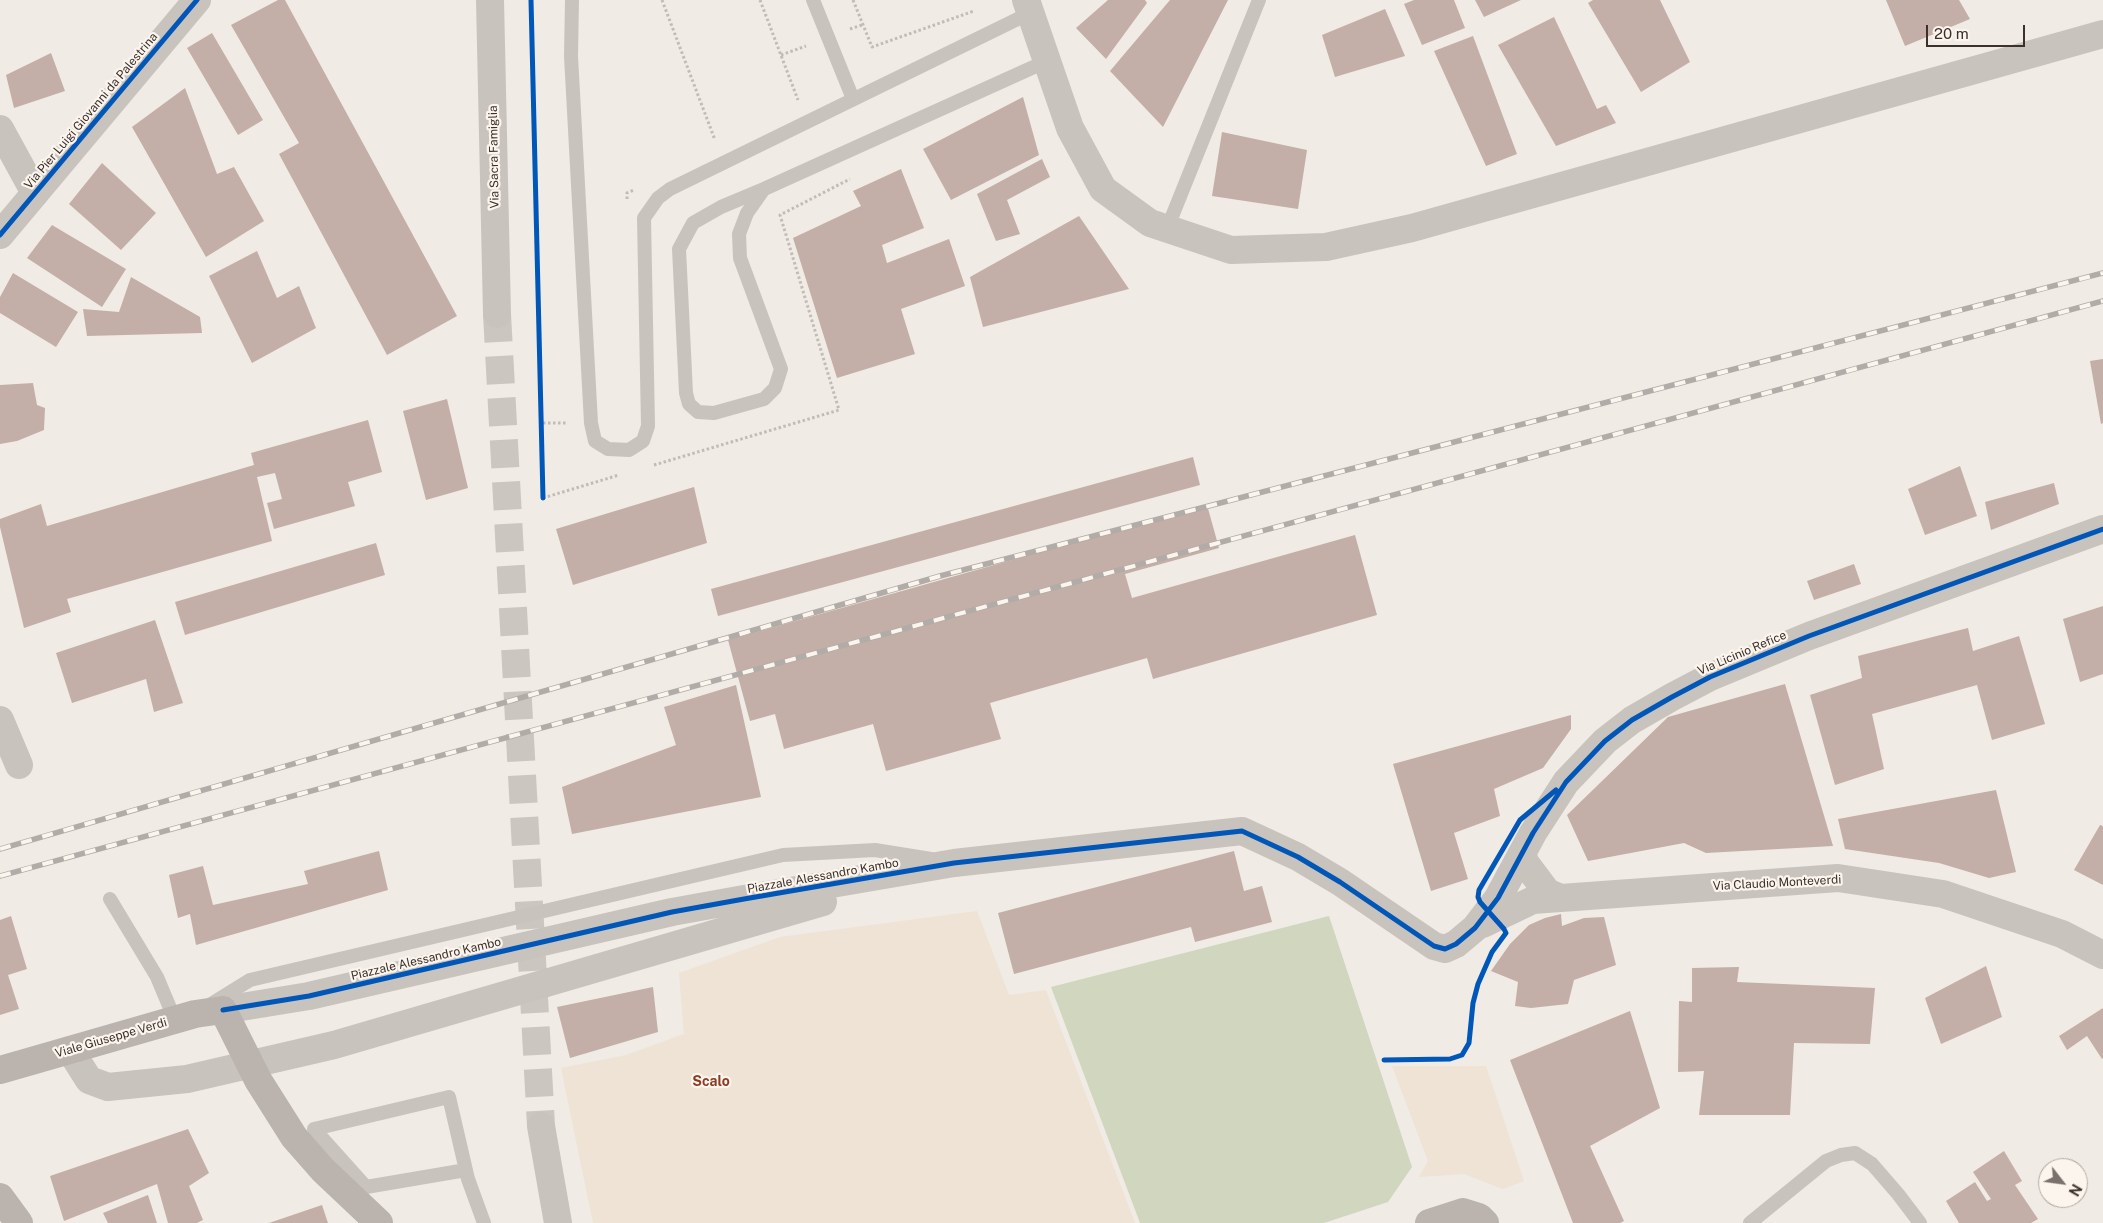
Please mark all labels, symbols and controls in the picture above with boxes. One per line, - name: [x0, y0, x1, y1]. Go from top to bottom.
- scale bar: [1928, 15, 2027, 47]
- text: 20 m: [1934, 25, 1969, 42]
- street label: Via Pier Luigi Giovanni da Palestrina: [21, 30, 161, 192]
- street label: Via Sacra Famiglia: [486, 105, 502, 209]
- street label: Via Licinio Refice: [1695, 628, 1789, 678]
- street label: Piazzale Alessandro Kambo: [746, 856, 900, 896]
- street label: Via Claudio Monteverdi: [1712, 872, 1842, 894]
- street label: Piazzale Alessandro Kambo: [350, 935, 502, 983]
- street label: Viale Giuseppe Verdi: [54, 1015, 168, 1061]
- district label: Scalo: [692, 1074, 730, 1090]
- north arrow: [2038, 1158, 2088, 1208]
- text: N: [2065, 1181, 2085, 1199]

